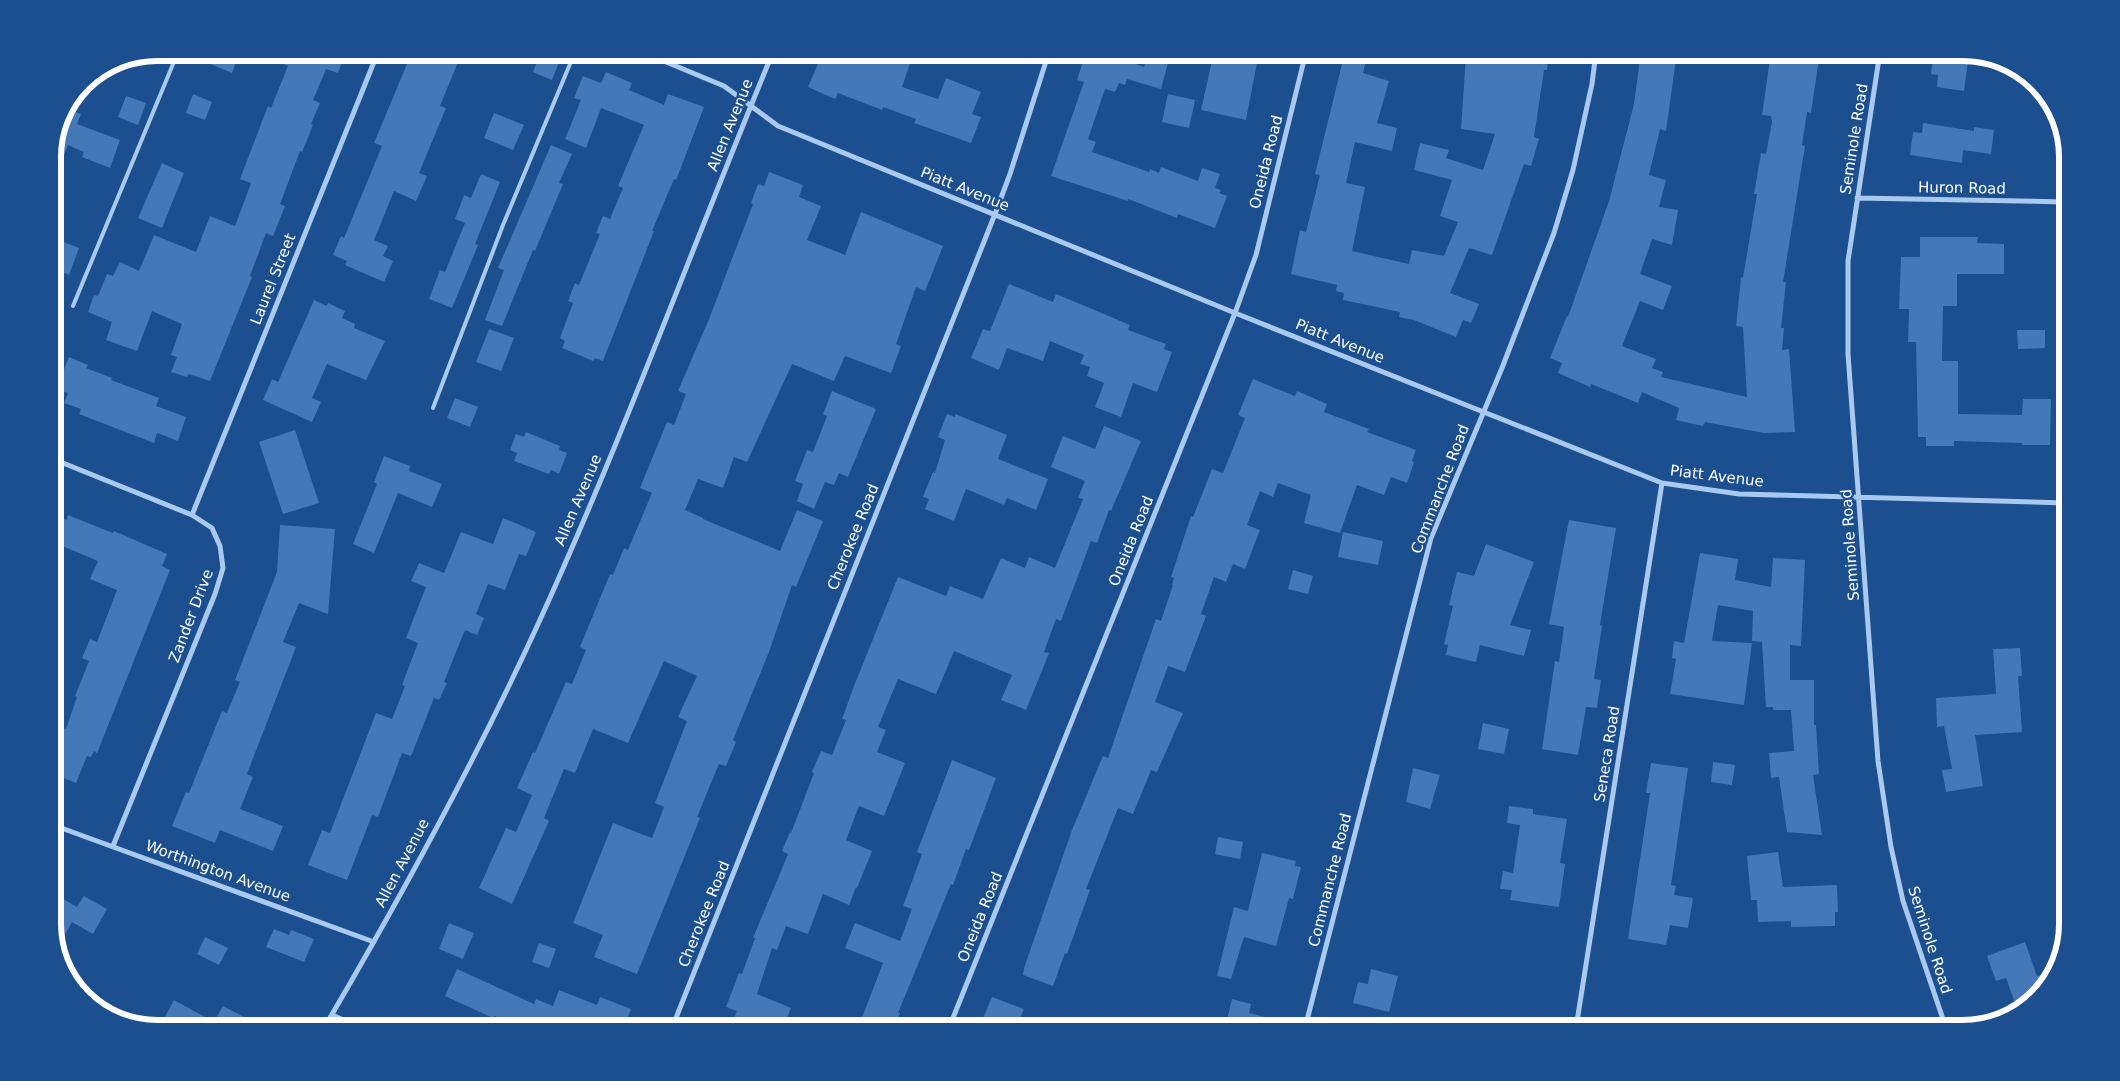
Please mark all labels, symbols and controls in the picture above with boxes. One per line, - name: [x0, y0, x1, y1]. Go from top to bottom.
- street label: Allen Avenue: [703, 76, 757, 174]
- street label: Seminole Road: [1836, 82, 1872, 196]
- street label: Oneida Road: [1246, 113, 1286, 211]
- street label: Piatt Avenue: [918, 163, 1012, 215]
- street label: Huron Road: [1918, 178, 2006, 198]
- street label: Laurel Street: [247, 231, 299, 327]
- street label: Piatt Avenue: [1293, 315, 1387, 367]
- street label: Commanche Road: [1407, 422, 1473, 556]
- street label: Allen Avenue: [551, 451, 605, 549]
- street label: Piatt Avenue: [1669, 461, 1765, 491]
- street label: Cherokee Road: [823, 481, 883, 593]
- street label: Seminole Road: [1837, 488, 1863, 602]
- street label: Oneida Road: [1105, 493, 1157, 589]
- street label: Zander Drive: [165, 567, 217, 665]
- street label: Seneca Road: [1590, 705, 1624, 803]
- street label: Commanche Road: [1305, 811, 1355, 949]
- street label: Allen Avenue: [371, 816, 433, 910]
- street label: Worthington Avenue: [143, 836, 293, 906]
- street label: Cherokee Road: [674, 858, 734, 970]
- street label: Oneida Road: [954, 869, 1006, 965]
- street label: Seminole Road: [1904, 884, 1956, 996]

